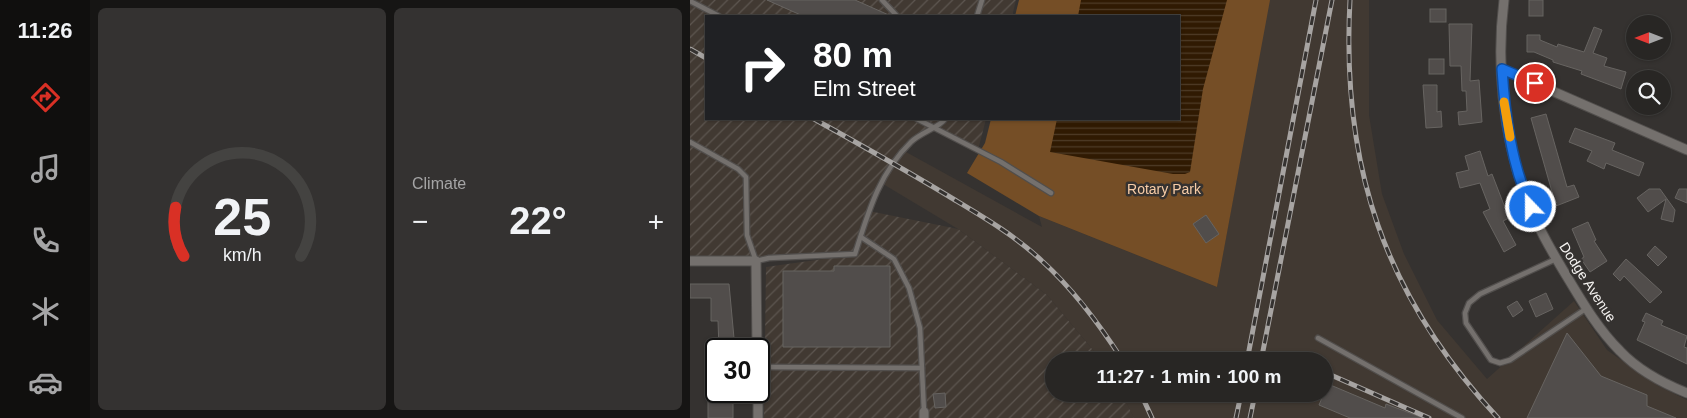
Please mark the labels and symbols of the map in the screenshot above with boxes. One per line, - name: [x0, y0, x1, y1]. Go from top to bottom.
- north arrow: [1626, 15, 1671, 60]
- pin: [1514, 62, 1556, 104]
- position arrow: [1504, 180, 1556, 232]
- park label: Rotary Park: [1127, 181, 1202, 197]
- street label: Dodge Avenue: [1556, 239, 1620, 325]
- speed limit sign: 30: [705, 338, 770, 403]

